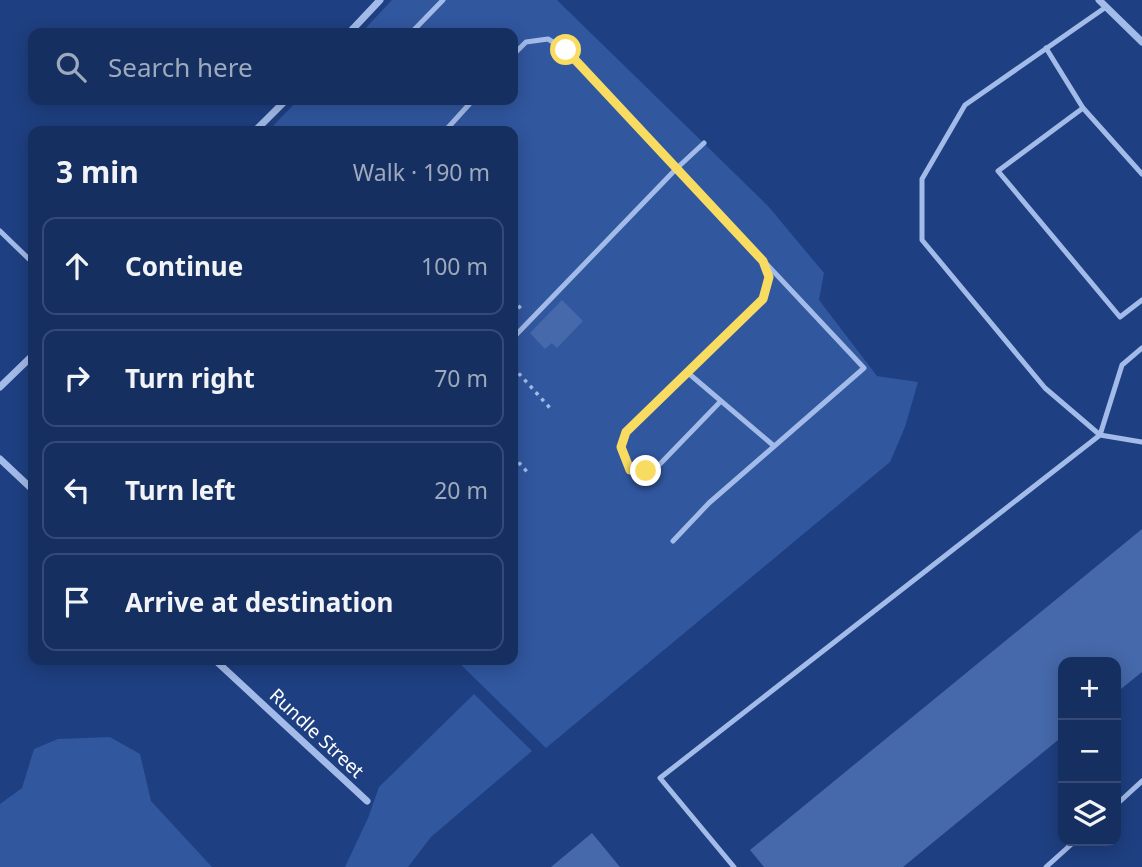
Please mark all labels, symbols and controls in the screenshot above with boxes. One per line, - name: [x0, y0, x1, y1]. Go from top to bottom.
- search box: [28, 28, 518, 105]
- route start: [550, 34, 581, 65]
- icon: search: [52, 48, 90, 86]
- text: Search here: [108, 49, 253, 85]
- text: 3 min: [56, 151, 139, 192]
- text: Walk · 190 m: [353, 156, 490, 188]
- icon: ahead: [58, 247, 96, 285]
- text: Continue: [125, 248, 243, 284]
- text: 100 m: [421, 250, 488, 282]
- icon: right: [58, 359, 96, 397]
- text: Turn right: [125, 360, 255, 396]
- text: 70 m: [434, 362, 488, 394]
- route end: [630, 455, 661, 486]
- icon: left: [58, 471, 96, 509]
- text: Turn left: [125, 472, 236, 508]
- text: 20 m: [434, 474, 488, 506]
- icon: arrive: [58, 583, 96, 621]
- text: Arrive at destination: [125, 584, 394, 620]
- map controls: [1058, 657, 1121, 846]
- button: +: [1058, 657, 1121, 720]
- street label: Rundle Street: [264, 682, 370, 784]
- button: −: [1058, 720, 1121, 783]
- button: layers: [1058, 783, 1121, 846]

